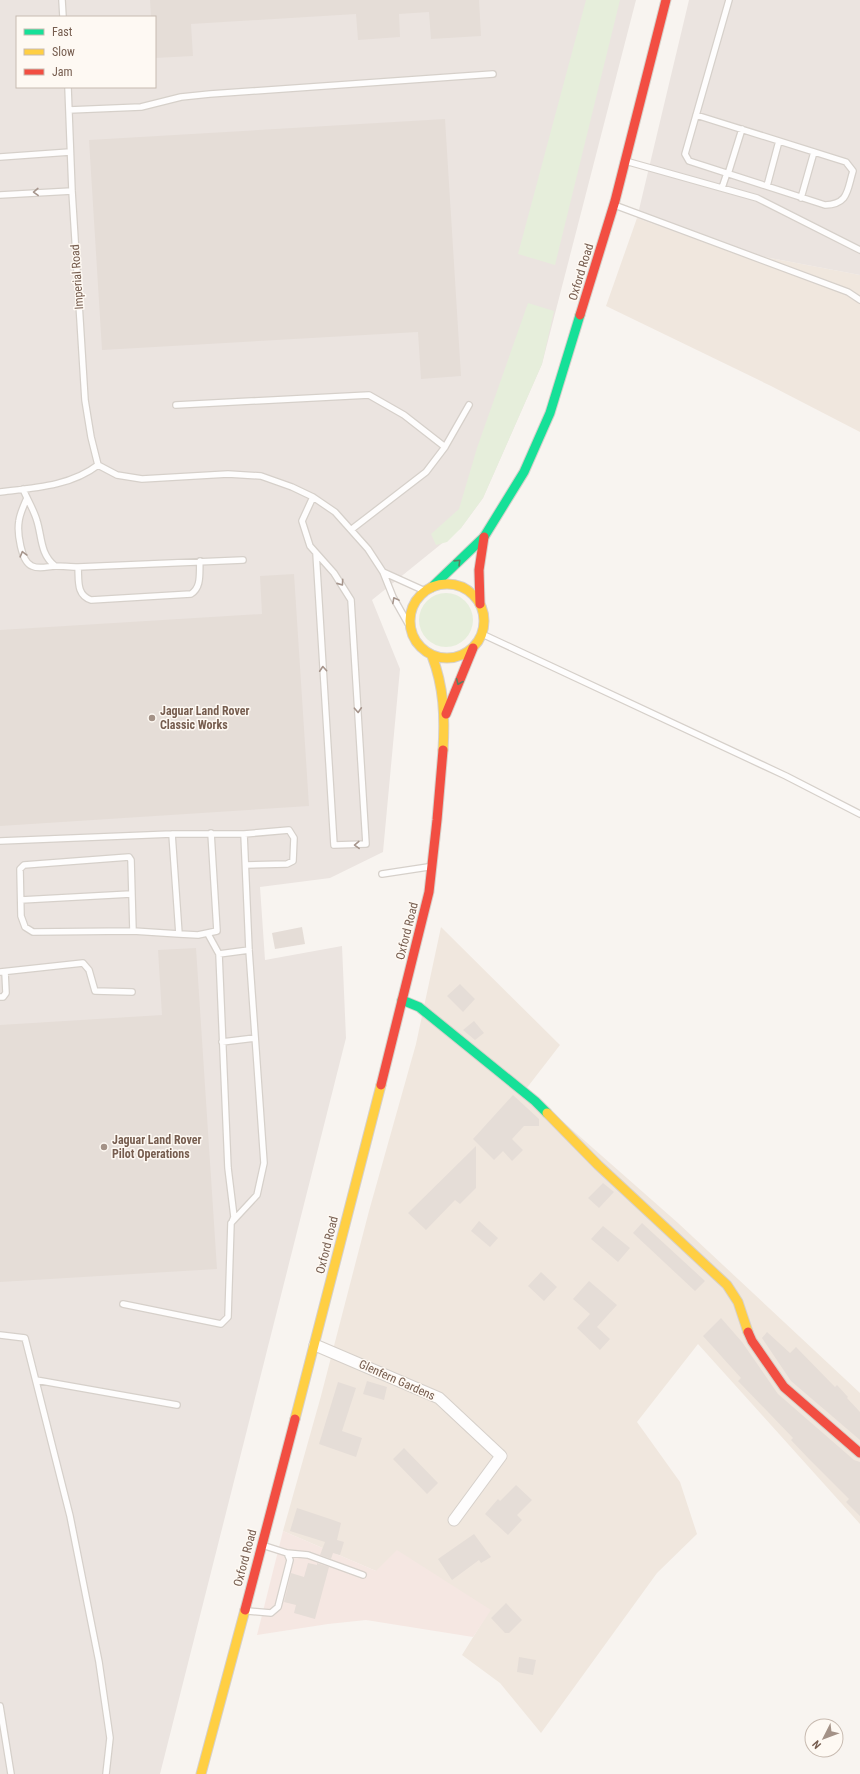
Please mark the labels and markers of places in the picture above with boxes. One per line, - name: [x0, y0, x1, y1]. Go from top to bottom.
- place label: Jaguar Land Rover Classic Works: [160, 704, 249, 732]
- marker: Jaguar Land Rover Classic Works: [147, 713, 157, 723]
- place label: Jaguar Land Rover Pilot Operations: [112, 1133, 201, 1161]
- marker: Jaguar Land Rover Pilot Operations: [99, 1142, 109, 1152]

